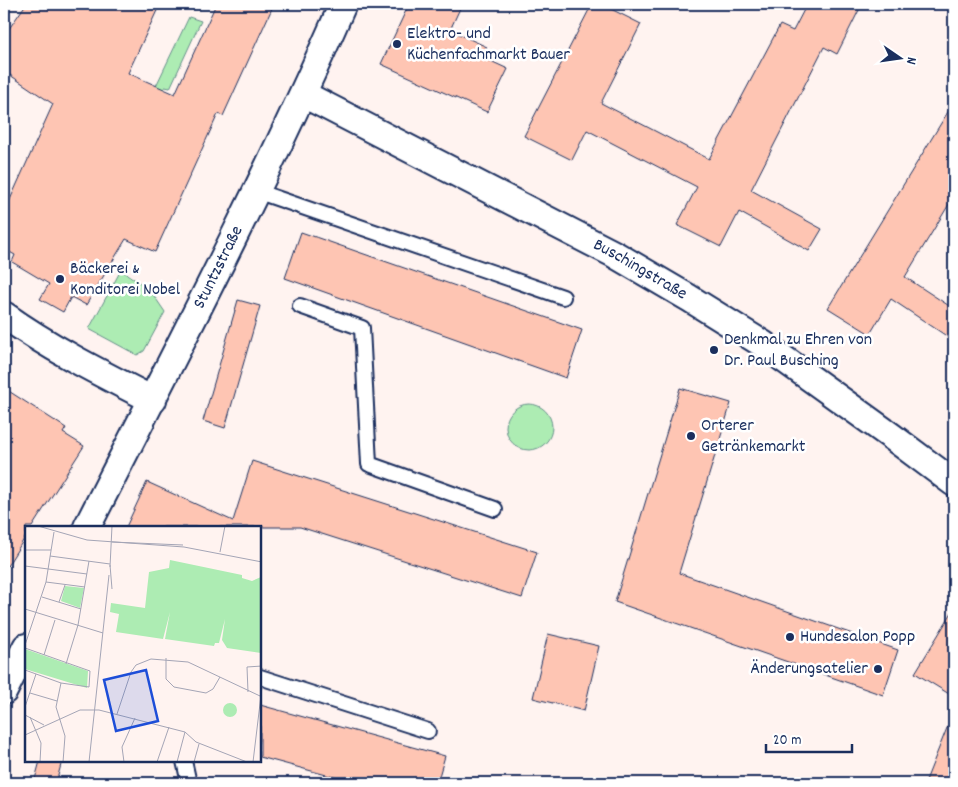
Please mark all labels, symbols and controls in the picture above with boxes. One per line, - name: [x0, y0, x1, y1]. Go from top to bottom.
- place label: Elektro- und Küchenfachmarkt Bauer: [407, 22, 570, 68]
- north arrow: [876, 32, 926, 82]
- marker: Elektro- und Küchenfachmarkt Bauer: [391, 38, 403, 50]
- text: N: [900, 55, 921, 66]
- street label: Stuntzstraße: [187, 222, 250, 313]
- street label: Buschingstraße: [589, 233, 692, 307]
- place label: Bäckerei & Konditorei Nobel: [70, 257, 181, 303]
- marker: Bäckerei & Konditorei Nobel: [54, 273, 66, 285]
- place label: Denkmal zu Ehren von Dr. Paul Busching: [724, 328, 872, 374]
- marker: Denkmal zu Ehren von Dr. Paul Busching: [708, 344, 720, 356]
- place label: Orterer Getränkemarkt: [701, 414, 806, 460]
- marker: Orterer Getränkemarkt: [685, 430, 697, 442]
- inset map: [25, 526, 261, 762]
- place label: Hundesalon Popp: [800, 625, 915, 650]
- marker: Hundesalon Popp: [784, 631, 796, 643]
- place label: Änderungsatelier: [751, 657, 868, 682]
- marker: Änderungsatelier: [872, 663, 884, 675]
- scale bar: [766, 722, 852, 754]
- text: 20 m: [773, 730, 801, 752]

